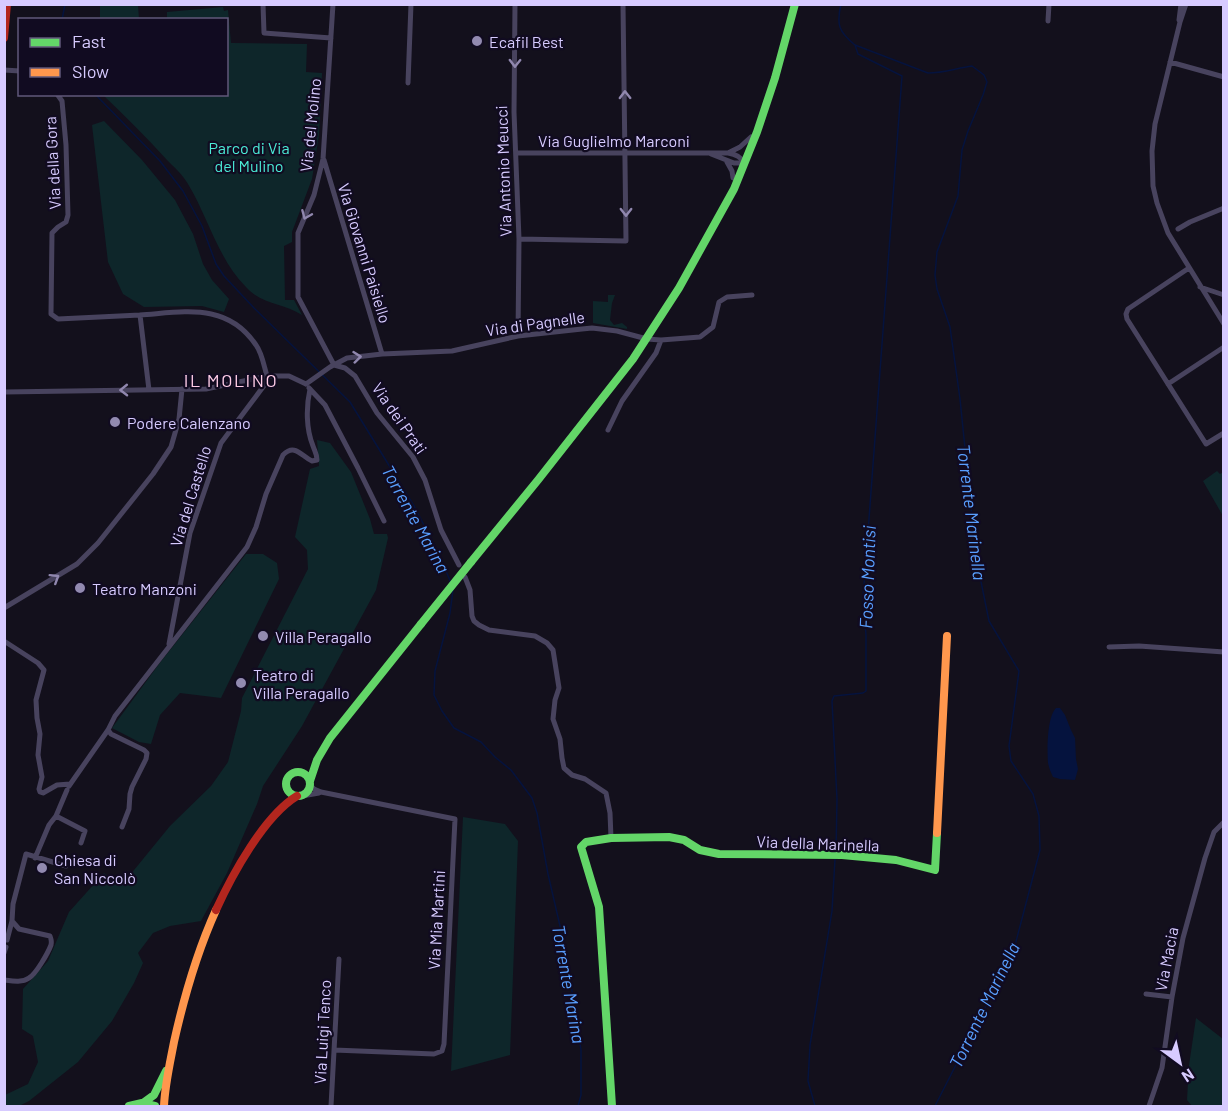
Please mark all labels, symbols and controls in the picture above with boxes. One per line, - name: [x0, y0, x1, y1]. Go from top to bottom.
- legend: [18, 18, 228, 96]
- text: Fast: [72, 30, 106, 52]
- place label: Ecafil Best: [489, 32, 564, 51]
- marker: Ecafil Best: [470, 34, 484, 48]
- one-way arrow: [509, 58, 521, 67]
- text: Slow: [72, 60, 109, 82]
- street label: Via del Molino: [296, 77, 324, 173]
- one-way arrow: [619, 91, 631, 100]
- street label: Via Antonio Meucci: [491, 105, 515, 237]
- street label: Via della Gora: [40, 116, 64, 210]
- street label: Via Guglielmo Marconi: [538, 131, 690, 150]
- park label: Parco di Via del Mulino: [208, 138, 290, 175]
- street label: Via Giovanni Paisiello: [335, 181, 395, 325]
- one-way arrow: [301, 208, 313, 219]
- one-way arrow: [620, 208, 632, 217]
- street label: Via di Pagnelle: [484, 307, 586, 339]
- one-way arrow: [352, 351, 361, 364]
- district label: IL MOLINO: [184, 369, 278, 391]
- street label: Via dei Prati: [368, 379, 432, 457]
- one-way arrow: [119, 384, 128, 397]
- place label: Podere Calenzano: [127, 413, 251, 432]
- marker: Podere Calenzano: [108, 415, 122, 429]
- water label: Torrente Marinella: [953, 442, 991, 582]
- street label: Via del Castello: [166, 443, 214, 549]
- water label: Torrente Marina: [377, 461, 455, 577]
- water label: Fosso Montisi: [854, 524, 880, 629]
- one-way arrow: [48, 574, 59, 585]
- place label: Teatro Manzoni: [92, 579, 197, 598]
- marker: Teatro Manzoni: [73, 581, 87, 595]
- place label: Villa Peragallo: [275, 627, 372, 646]
- marker: Villa Peragallo: [256, 629, 270, 643]
- place label: Teatro di Villa Peragallo: [253, 665, 350, 702]
- marker: Teatro di Villa Peragallo: [234, 676, 248, 690]
- street label: Via della Marinella: [756, 831, 880, 855]
- place label: Chiesa di San Niccolò: [54, 850, 136, 887]
- marker: Chiesa di San Niccolò: [35, 861, 49, 875]
- street label: Via Mia Martini: [424, 870, 448, 970]
- water label: Torrente Marina: [548, 923, 590, 1045]
- street label: Via Macia: [1150, 925, 1182, 993]
- water label: Torrente Marinella: [944, 938, 1024, 1072]
- street label: Via Luigi Tenco: [310, 979, 334, 1085]
- north arrow: [1150, 1033, 1210, 1093]
- text: N: [1179, 1065, 1198, 1087]

